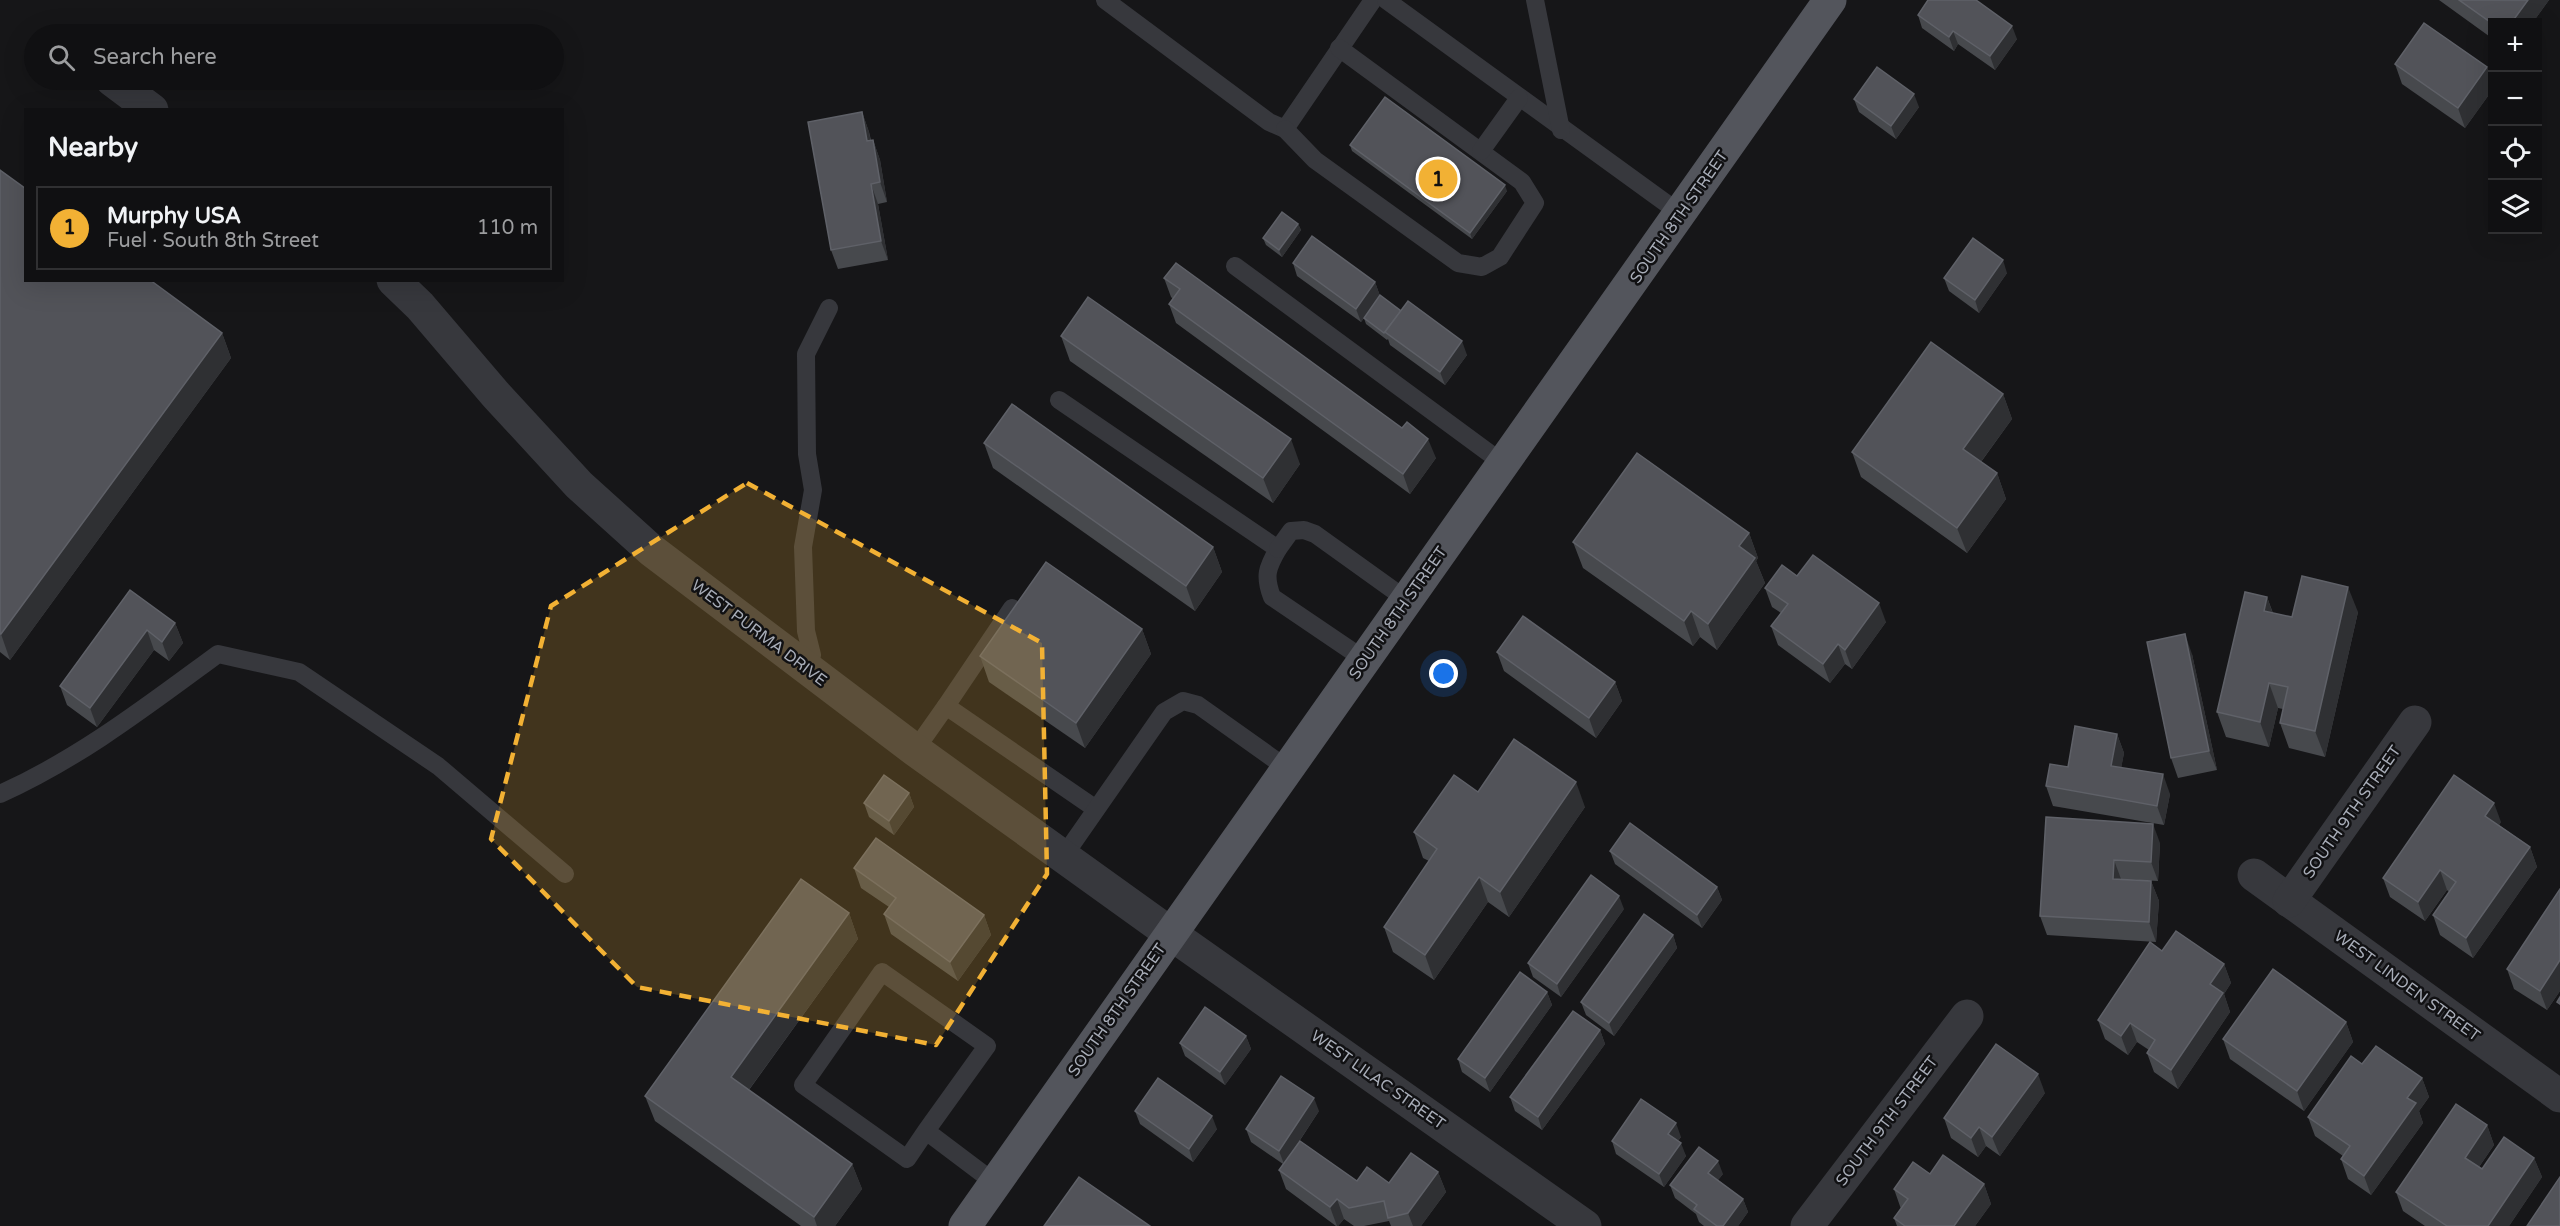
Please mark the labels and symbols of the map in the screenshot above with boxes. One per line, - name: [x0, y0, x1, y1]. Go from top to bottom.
- street label: SOUTH 8TH STREET: [1626, 147, 1733, 287]
- pin: 1: [1418, 156, 1458, 201]
- street label: SOUTH 8TH STREET: [1345, 543, 1452, 683]
- street label: WEST PURMA DRIVE: [687, 575, 831, 691]
- your location: [1429, 659, 1458, 688]
- street label: SOUTH 9TH STREET: [2299, 742, 2406, 882]
- street label: WEST LINDEN STREET: [2330, 926, 2484, 1046]
- street label: SOUTH 8TH STREET: [1064, 940, 1171, 1080]
- street label: WEST LILAC STREET: [1307, 1026, 1449, 1134]
- street label: SOUTH 9TH STREET: [1832, 1052, 1943, 1190]

